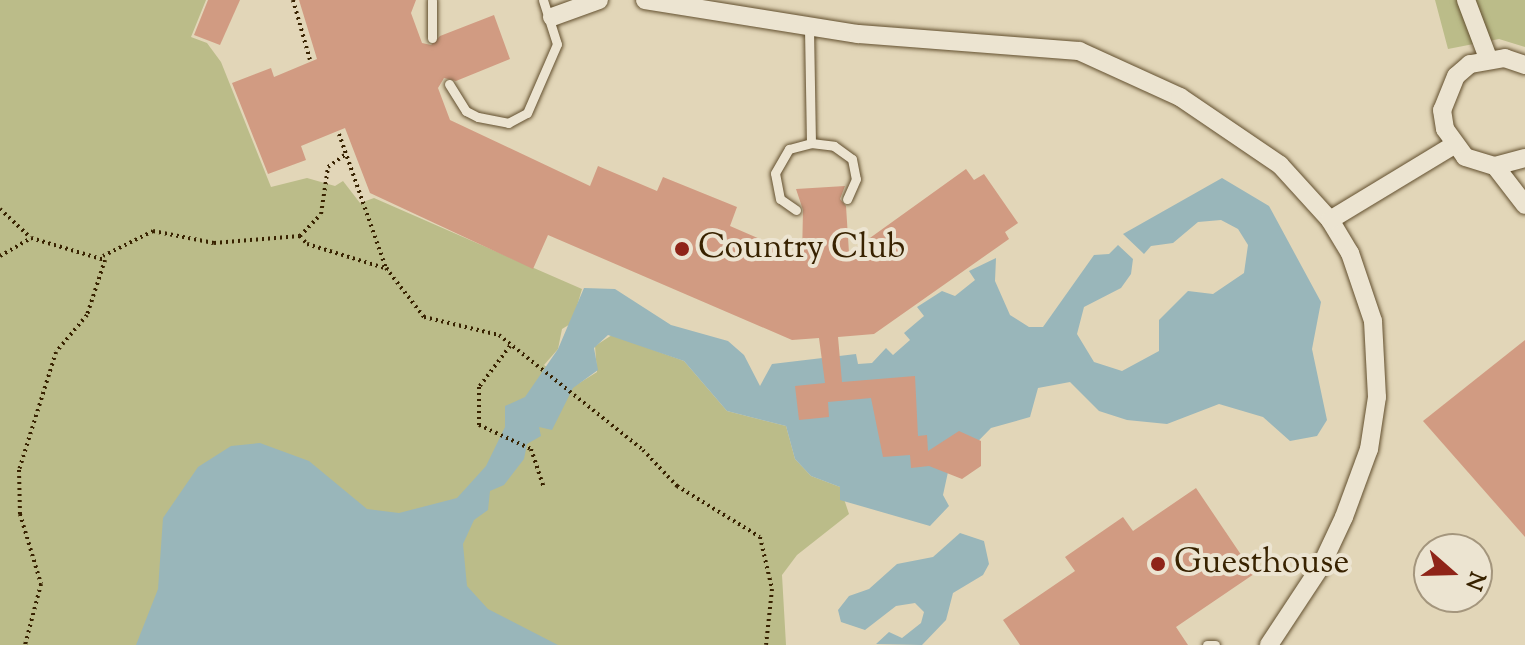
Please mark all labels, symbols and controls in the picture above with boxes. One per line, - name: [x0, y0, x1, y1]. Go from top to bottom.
- place label: Country Club: [698, 229, 905, 269]
- marker: Country Club: [673, 240, 691, 258]
- north arrow: [1413, 533, 1493, 613]
- place label: Guesthouse: [1174, 544, 1349, 584]
- marker: Guesthouse: [1149, 555, 1167, 573]
- text: N: [1456, 567, 1492, 594]

